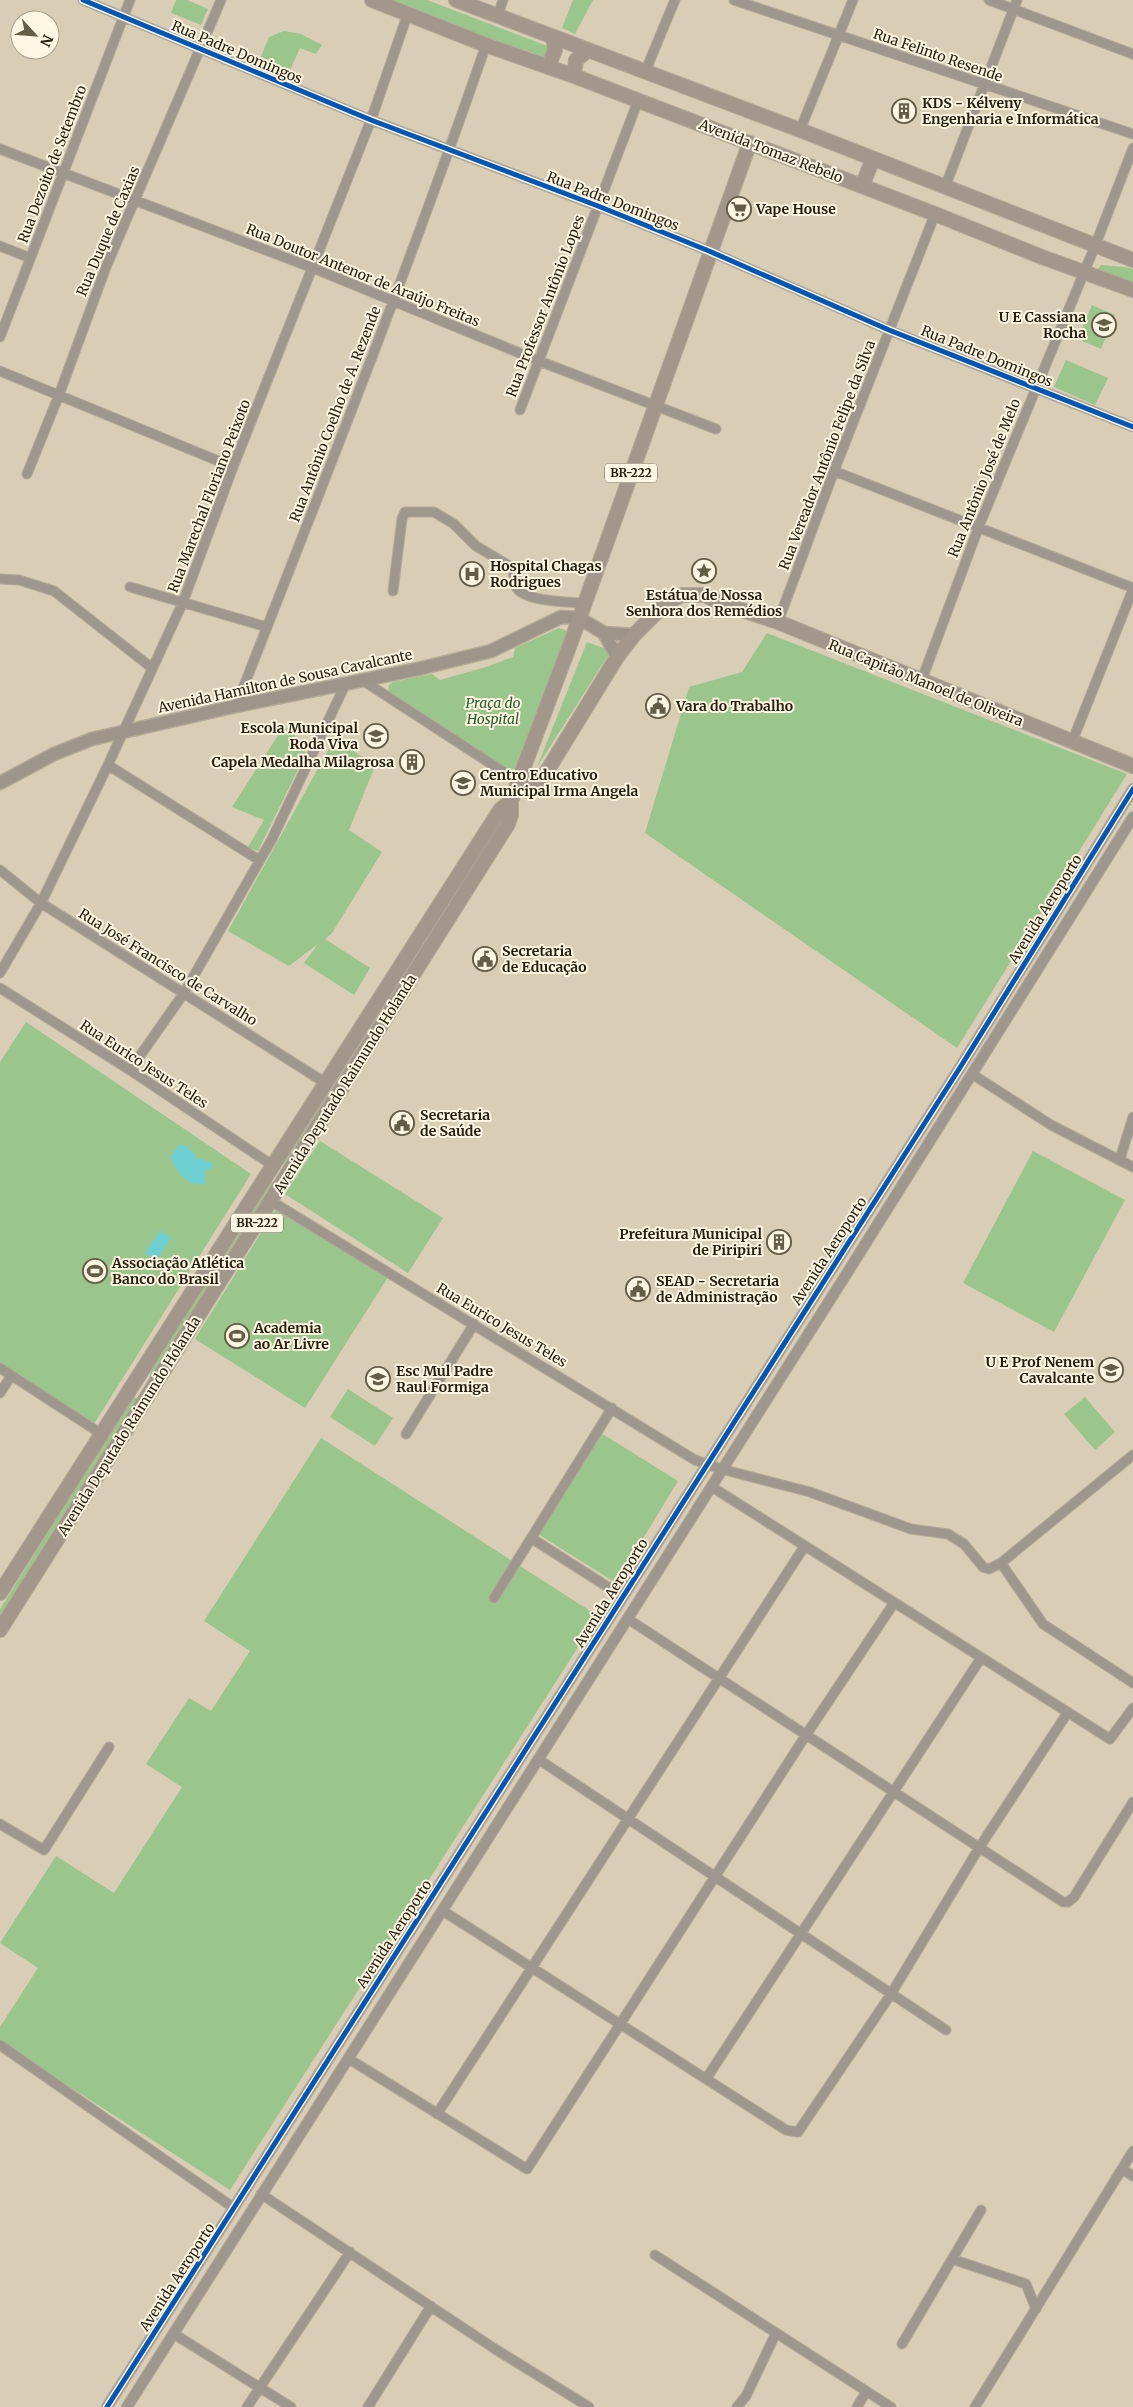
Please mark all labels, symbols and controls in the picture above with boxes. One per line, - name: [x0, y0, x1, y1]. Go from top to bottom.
- north arrow: [10, 10, 60, 60]
- street label: Rua Padre Domingos: [169, 16, 305, 88]
- street label: Rua Felinto Resende: [871, 24, 1005, 86]
- text: N: [36, 32, 57, 50]
- street label: Rua Dezoito de Setembro: [14, 83, 90, 245]
- place label: KDS - Kélveny Engenharia e Informática: [922, 94, 1099, 128]
- building icon: KDS - Kélveny Engenharia e Informática: [891, 98, 917, 124]
- street label: Avenida Tomaz Rebelo: [696, 115, 845, 187]
- street label: Rua Duque de Caxias: [72, 163, 144, 299]
- street label: Rua Padre Domingos: [544, 167, 682, 235]
- supermarket icon: Vape House: [726, 196, 752, 222]
- place label: Vape House: [755, 200, 836, 218]
- street label: Rua Professor Antônio Lopes: [502, 212, 588, 400]
- street label: Rua Doutor Antenor de Araújo Freitas: [243, 220, 483, 330]
- street label: Rua Antônio Coelho de A. Rezende: [285, 304, 385, 524]
- place label: U E Cassiana Rocha: [999, 308, 1086, 342]
- school or university icon: U E Cassiana Rocha: [1091, 312, 1117, 338]
- street label: Rua Padre Domingos: [919, 321, 1056, 391]
- street label: Rua Vereador Antônio Felipe da Silva: [775, 337, 879, 572]
- street label: Rua Antônio José de Melo: [944, 396, 1024, 560]
- street label: Rua Marechal Floriano Peixoto: [164, 397, 254, 595]
- road number: BR-222: [605, 463, 657, 482]
- place label: Hospital Chagas Rodrigues: [490, 557, 602, 591]
- place icon: Estátua de Nossa Senhora dos Remédios: [691, 558, 717, 584]
- hospital icon: Hospital Chagas Rodrigues: [459, 561, 485, 587]
- place label: Estátua de Nossa Senhora dos Remédios: [626, 586, 782, 620]
- street label: Rua Capitão Manoel de Oliveira: [826, 636, 1026, 731]
- street label: Avenida Hamilton de Sousa Cavalcante: [155, 645, 414, 717]
- public building icon: Vara do Trabalho: [645, 693, 671, 719]
- park label: Praça do Hospital: [466, 694, 521, 728]
- place label: Vara do Trabalho: [675, 697, 793, 715]
- place label: Escola Municipal Roda Viva: [240, 719, 358, 753]
- school or university icon: Escola Municipal Roda Viva: [363, 723, 389, 749]
- building icon: Capela Medalha Milagrosa: [399, 749, 425, 775]
- place label: Capela Medalha Milagrosa: [211, 753, 394, 771]
- place label: Centro Educativo Municipal Irma Angela: [480, 766, 639, 800]
- school or university icon: Centro Educativo Municipal Irma Angela: [450, 770, 476, 796]
- street label: Avenida Aeroporto: [1004, 851, 1086, 968]
- street label: Rua José Francisco de Carvalho: [75, 904, 261, 1030]
- place label: Secretaria de Educação: [502, 942, 587, 976]
- public building icon: Secretaria de Educação: [472, 946, 498, 972]
- street label: Avenida Deputado Raimundo Holanda: [269, 970, 421, 1198]
- street label: Rua Eurico Jesus Teles: [77, 1016, 211, 1112]
- place label: Secretaria de Saúde: [420, 1106, 490, 1140]
- public building icon: Secretaria de Saúde: [389, 1110, 415, 1136]
- street label: Avenida Aeroporto: [787, 1194, 871, 1309]
- road number: BR-222: [231, 1214, 283, 1232]
- place label: Prefeitura Municipal de Piripiri: [619, 1225, 762, 1259]
- building icon: Prefeitura Municipal de Piripiri: [766, 1229, 792, 1255]
- place label: Associação Atlética Banco do Brasil: [111, 1254, 244, 1288]
- sports icon: Associação Atlética Banco do Brasil: [82, 1258, 108, 1284]
- place label: SEAD - Secretaria de Administração: [656, 1272, 779, 1306]
- public building icon: SEAD - Secretaria de Administração: [625, 1276, 651, 1302]
- street label: Rua Eurico Jesus Teles: [434, 1279, 571, 1371]
- street label: Avenida Deputado Raimundo Holanda: [53, 1312, 205, 1540]
- place label: Academia ao Ar Livre: [253, 1319, 329, 1353]
- sports icon: Academia ao Ar Livre: [224, 1323, 250, 1349]
- place label: U E Prof Nenem Cavalcante: [986, 1353, 1094, 1387]
- school or university icon: U E Prof Nenem Cavalcante: [1098, 1357, 1124, 1383]
- place label: Esc Mul Padre Raul Formiga: [396, 1362, 493, 1396]
- school or university icon: Esc Mul Padre Raul Formiga: [365, 1366, 391, 1392]
- street label: Avenida Aeroporto: [570, 1535, 652, 1652]
- street label: Avenida Aeroporto: [352, 1877, 436, 1992]
- street label: Avenida Aeroporto: [135, 2220, 219, 2335]

